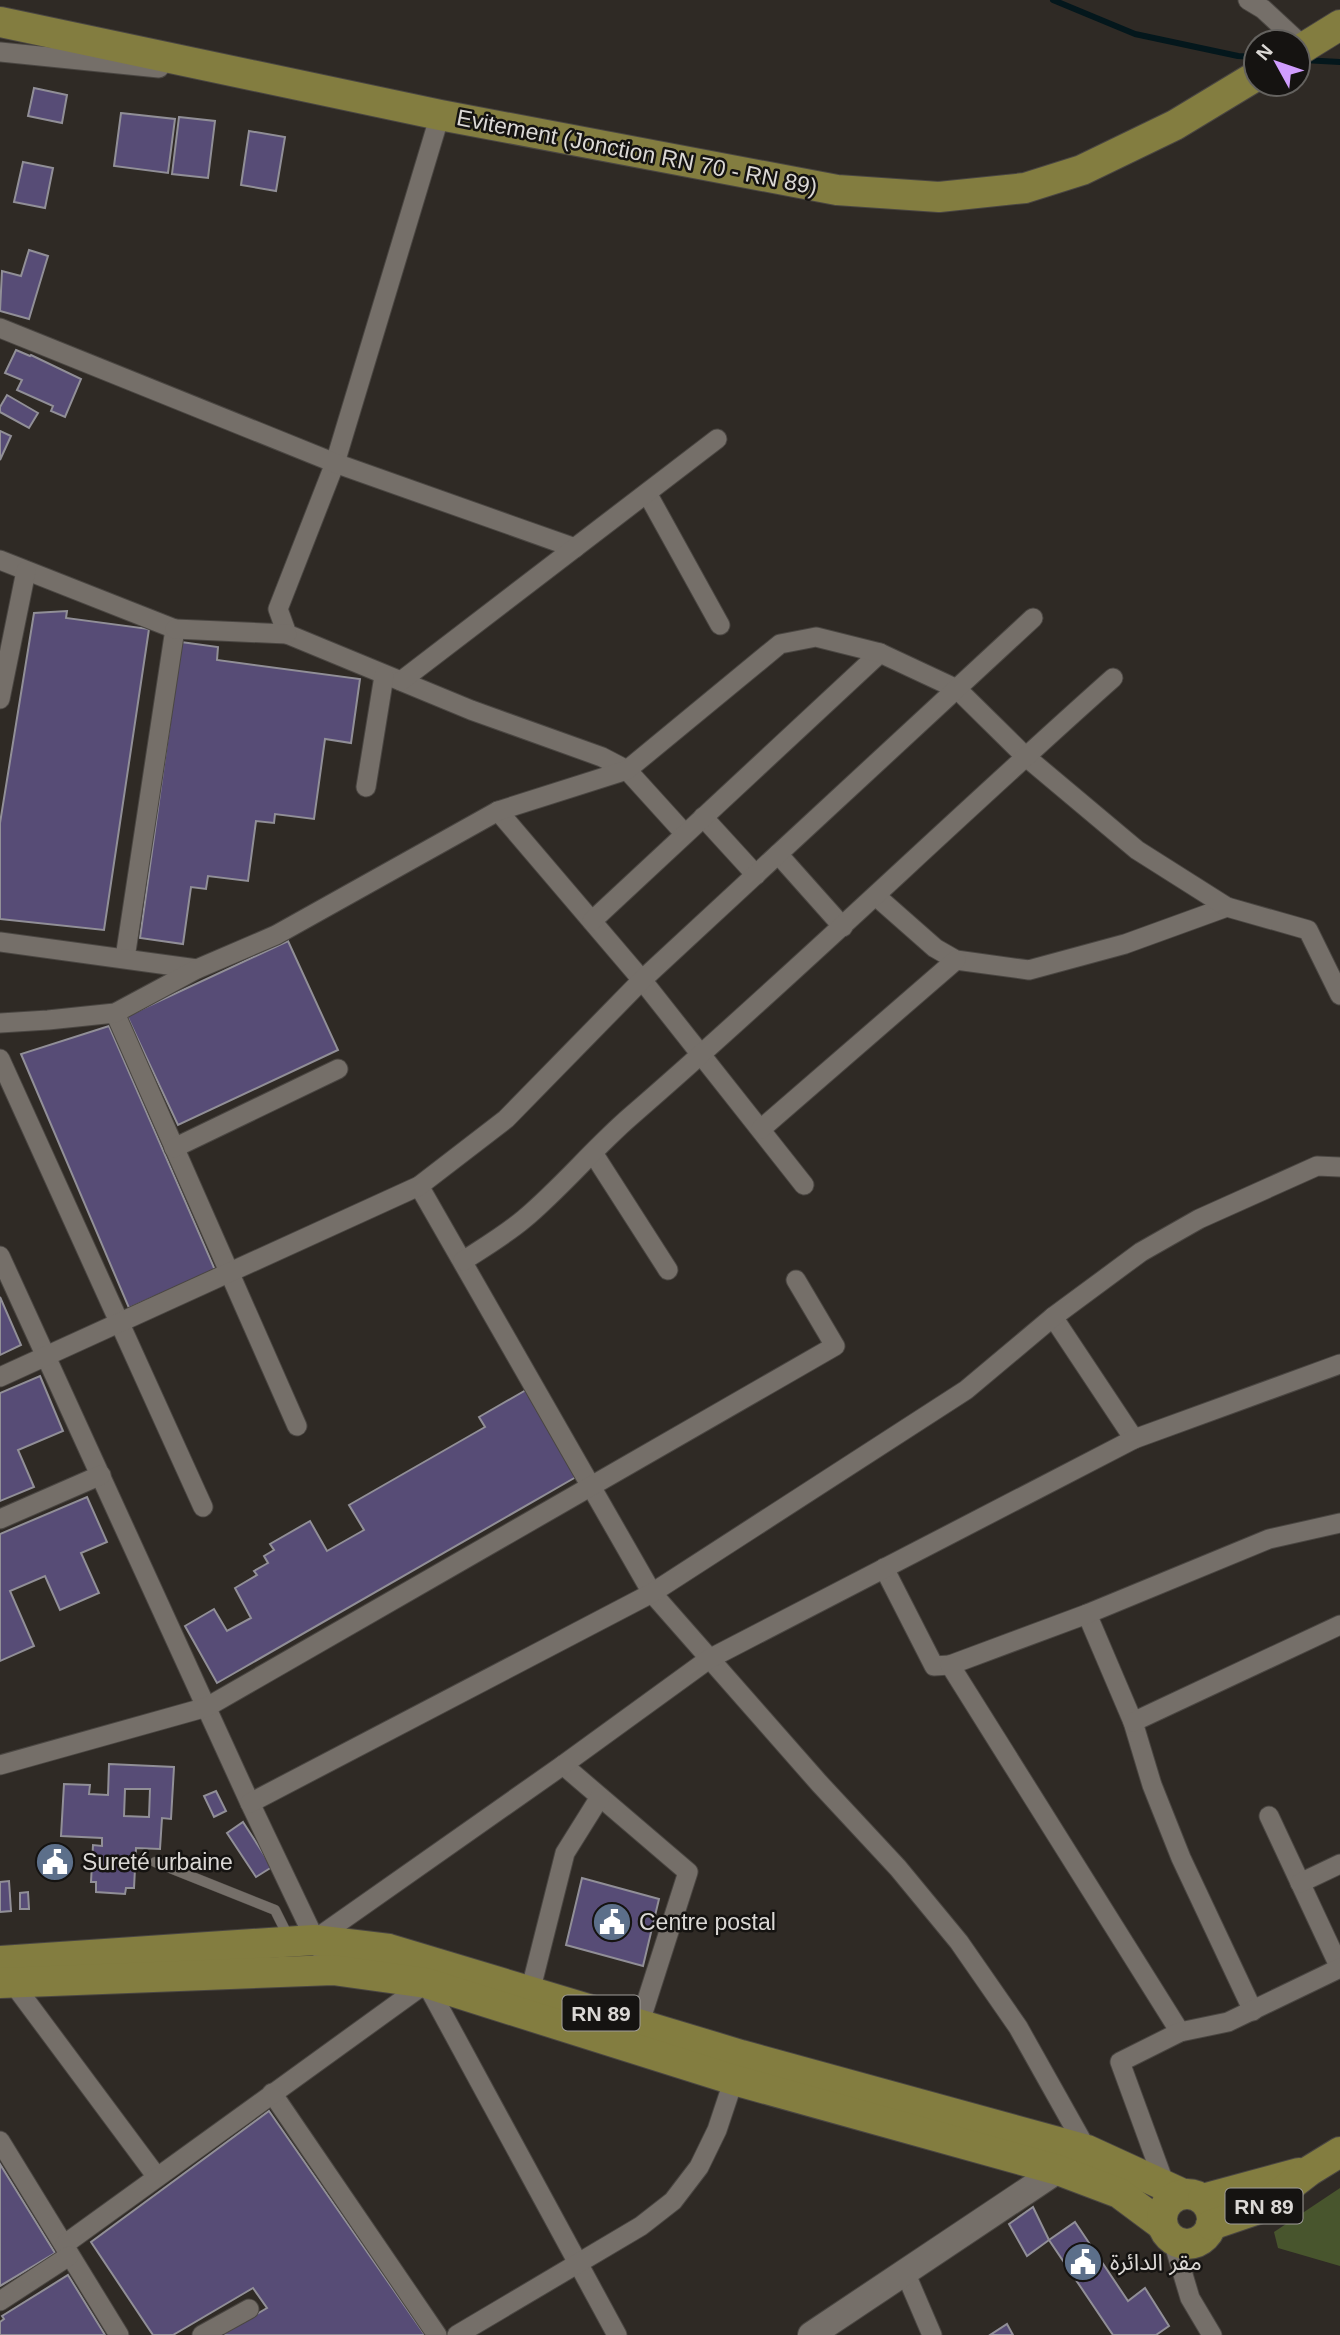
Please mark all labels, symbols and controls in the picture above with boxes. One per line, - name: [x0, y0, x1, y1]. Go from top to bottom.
- north arrow: [1242, 28, 1312, 98]
- text: N: [1252, 40, 1277, 64]
- street label: Evitement (Jonction RN 70 - RN 89): [454, 104, 820, 200]
- public building icon: Sureté urbaine: [34, 1841, 76, 1883]
- place label: Sureté urbaine: [82, 1849, 233, 1875]
- public building icon: Centre postal: [591, 1901, 633, 1943]
- place label: Centre postal: [639, 1909, 776, 1935]
- road number: RN 89: [562, 1996, 640, 2030]
- road number: RN 89: [1226, 2188, 1302, 2224]
- public building icon: مقر الدائرة: [1062, 2241, 1104, 2283]
- place label: مقر الدائرة: [1110, 2249, 1202, 2276]

